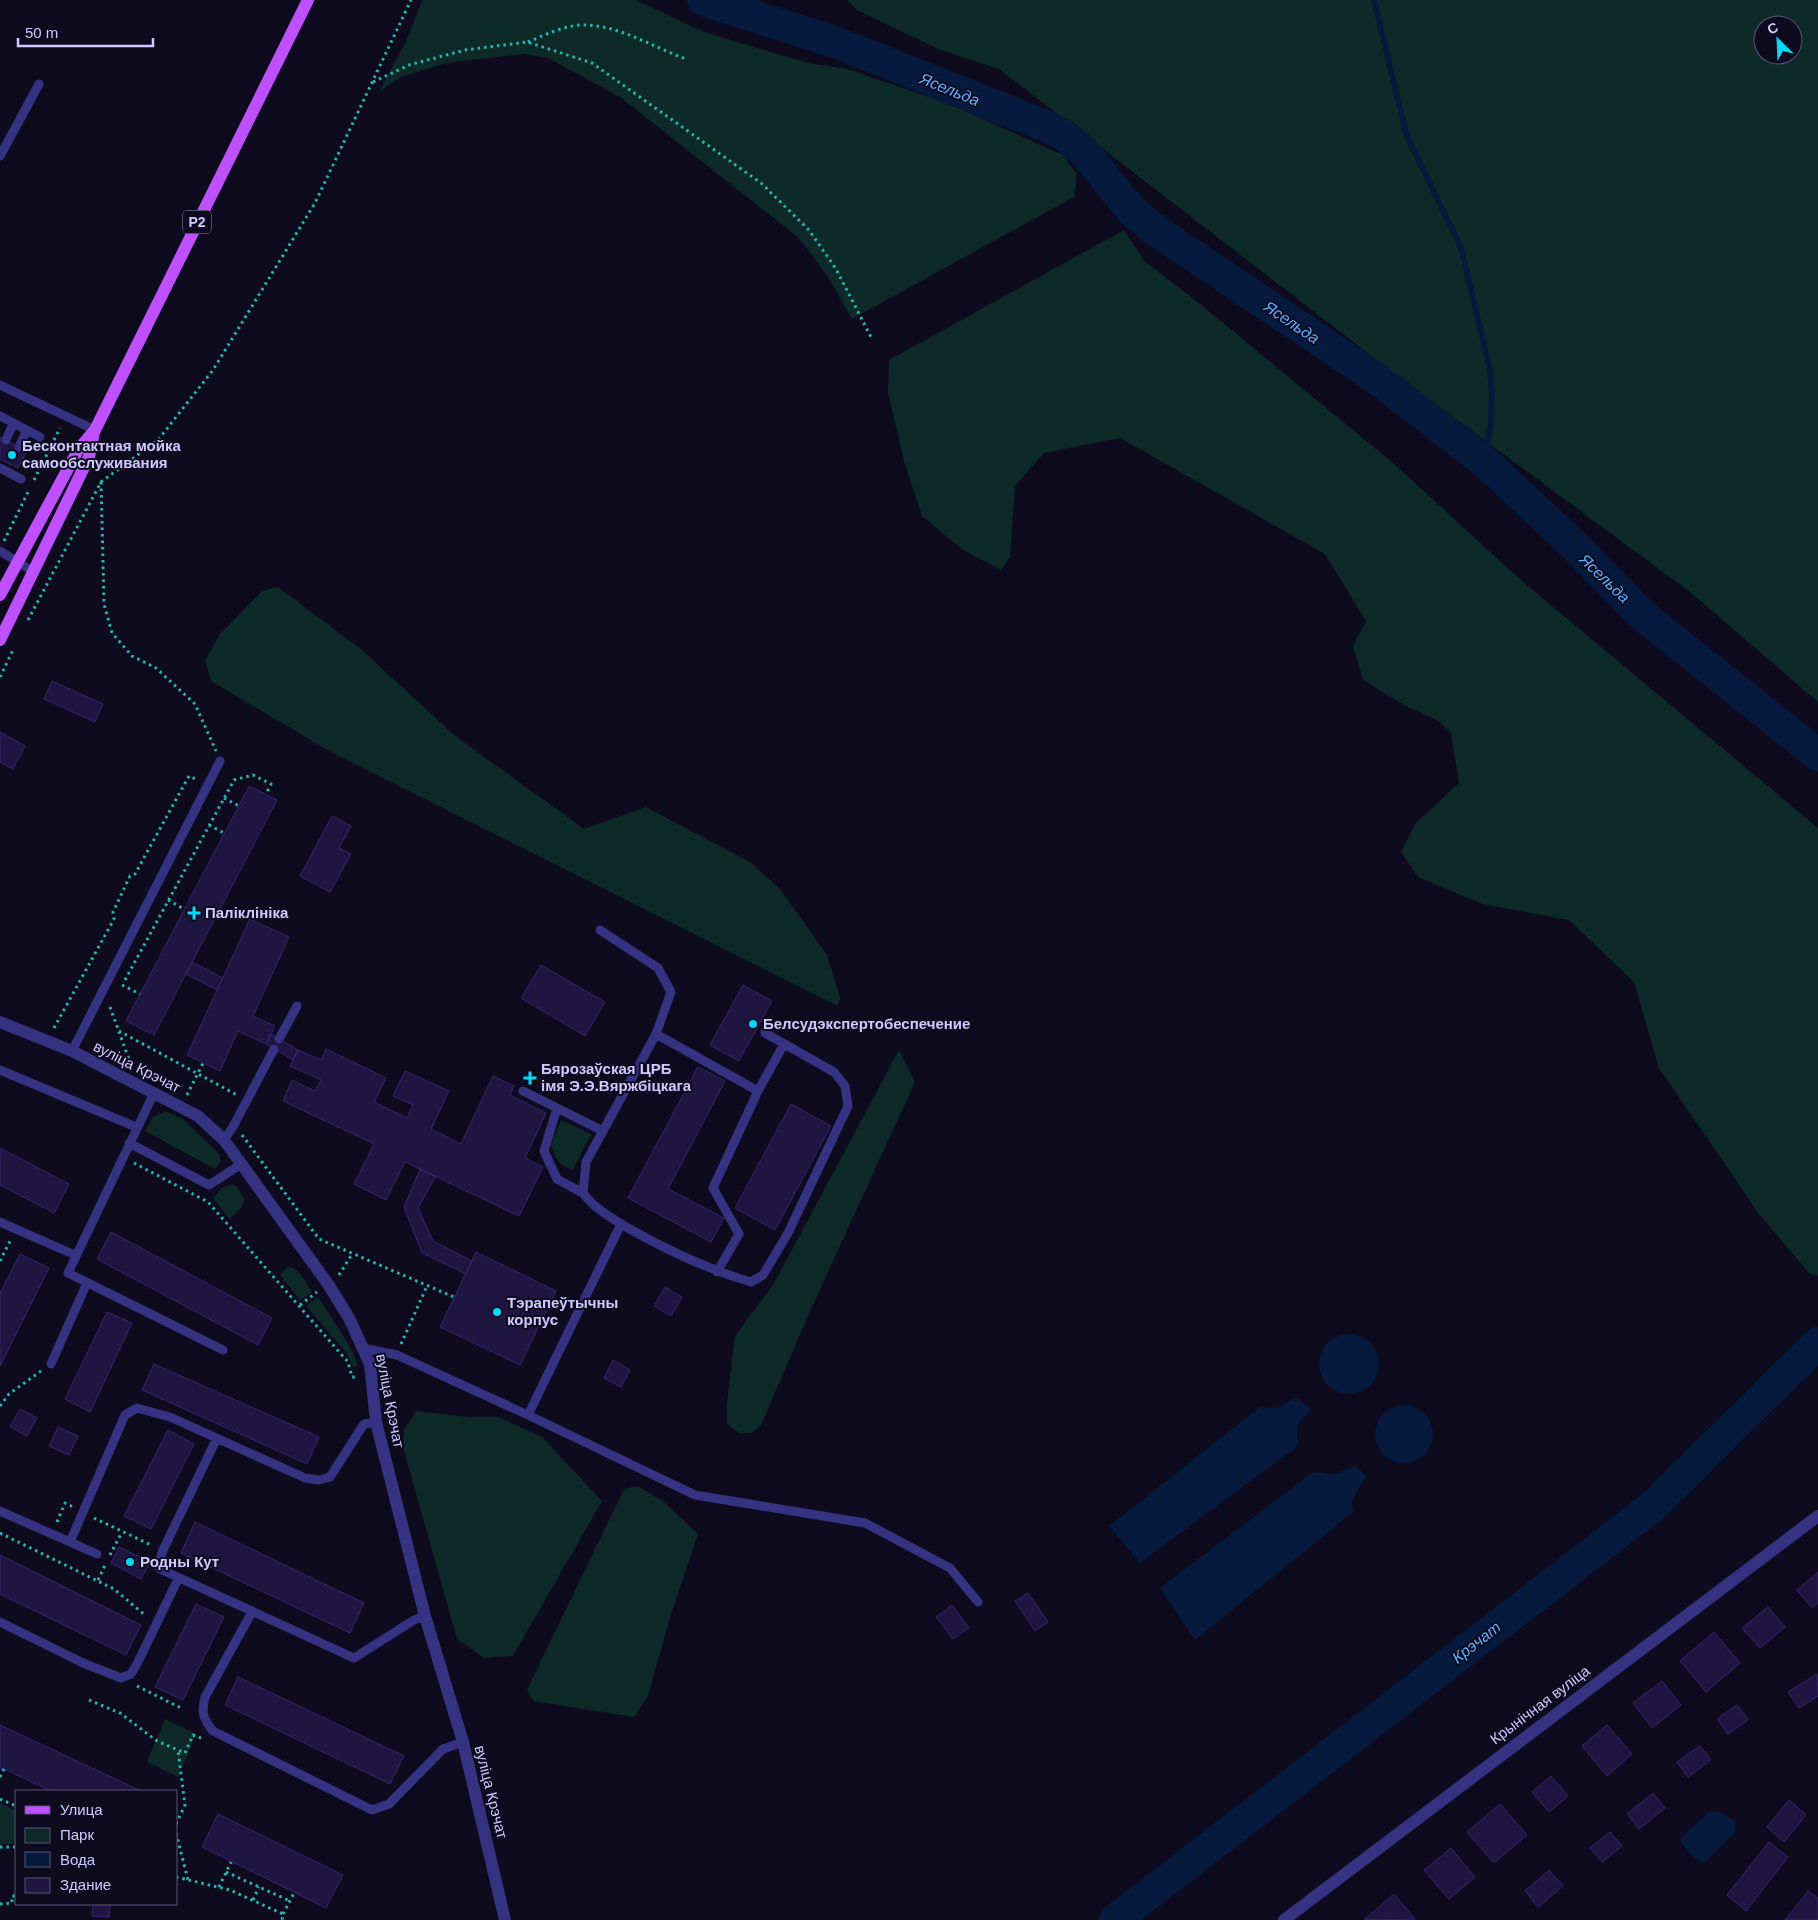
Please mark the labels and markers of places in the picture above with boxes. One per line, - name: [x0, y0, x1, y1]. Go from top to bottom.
- place label: Бесконтактная мойка самообслуживания: [22, 437, 181, 471]
- marker: Бесконтактная мойка самообслуживания: [6, 449, 18, 461]
- place label: Паліклініка: [205, 904, 289, 921]
- marker: Паліклініка: [187, 906, 201, 920]
- place label: Белсудэкспертобеспечение: [763, 1015, 970, 1032]
- marker: Белсудэкспертобеспечение: [747, 1018, 759, 1030]
- place label: Бярозаўская ЦРБ імя Э.Э.Вяржбіцкага: [541, 1060, 692, 1094]
- marker: Бярозаўская ЦРБ імя Э.Э.Вяржбіцкага: [523, 1071, 537, 1085]
- place label: Тэрапеўтычны корпус: [507, 1294, 618, 1328]
- marker: Тэрапеўтычны корпус: [491, 1306, 503, 1318]
- place label: Родны Кут: [140, 1553, 219, 1570]
- marker: Родны Кут: [124, 1556, 136, 1568]

